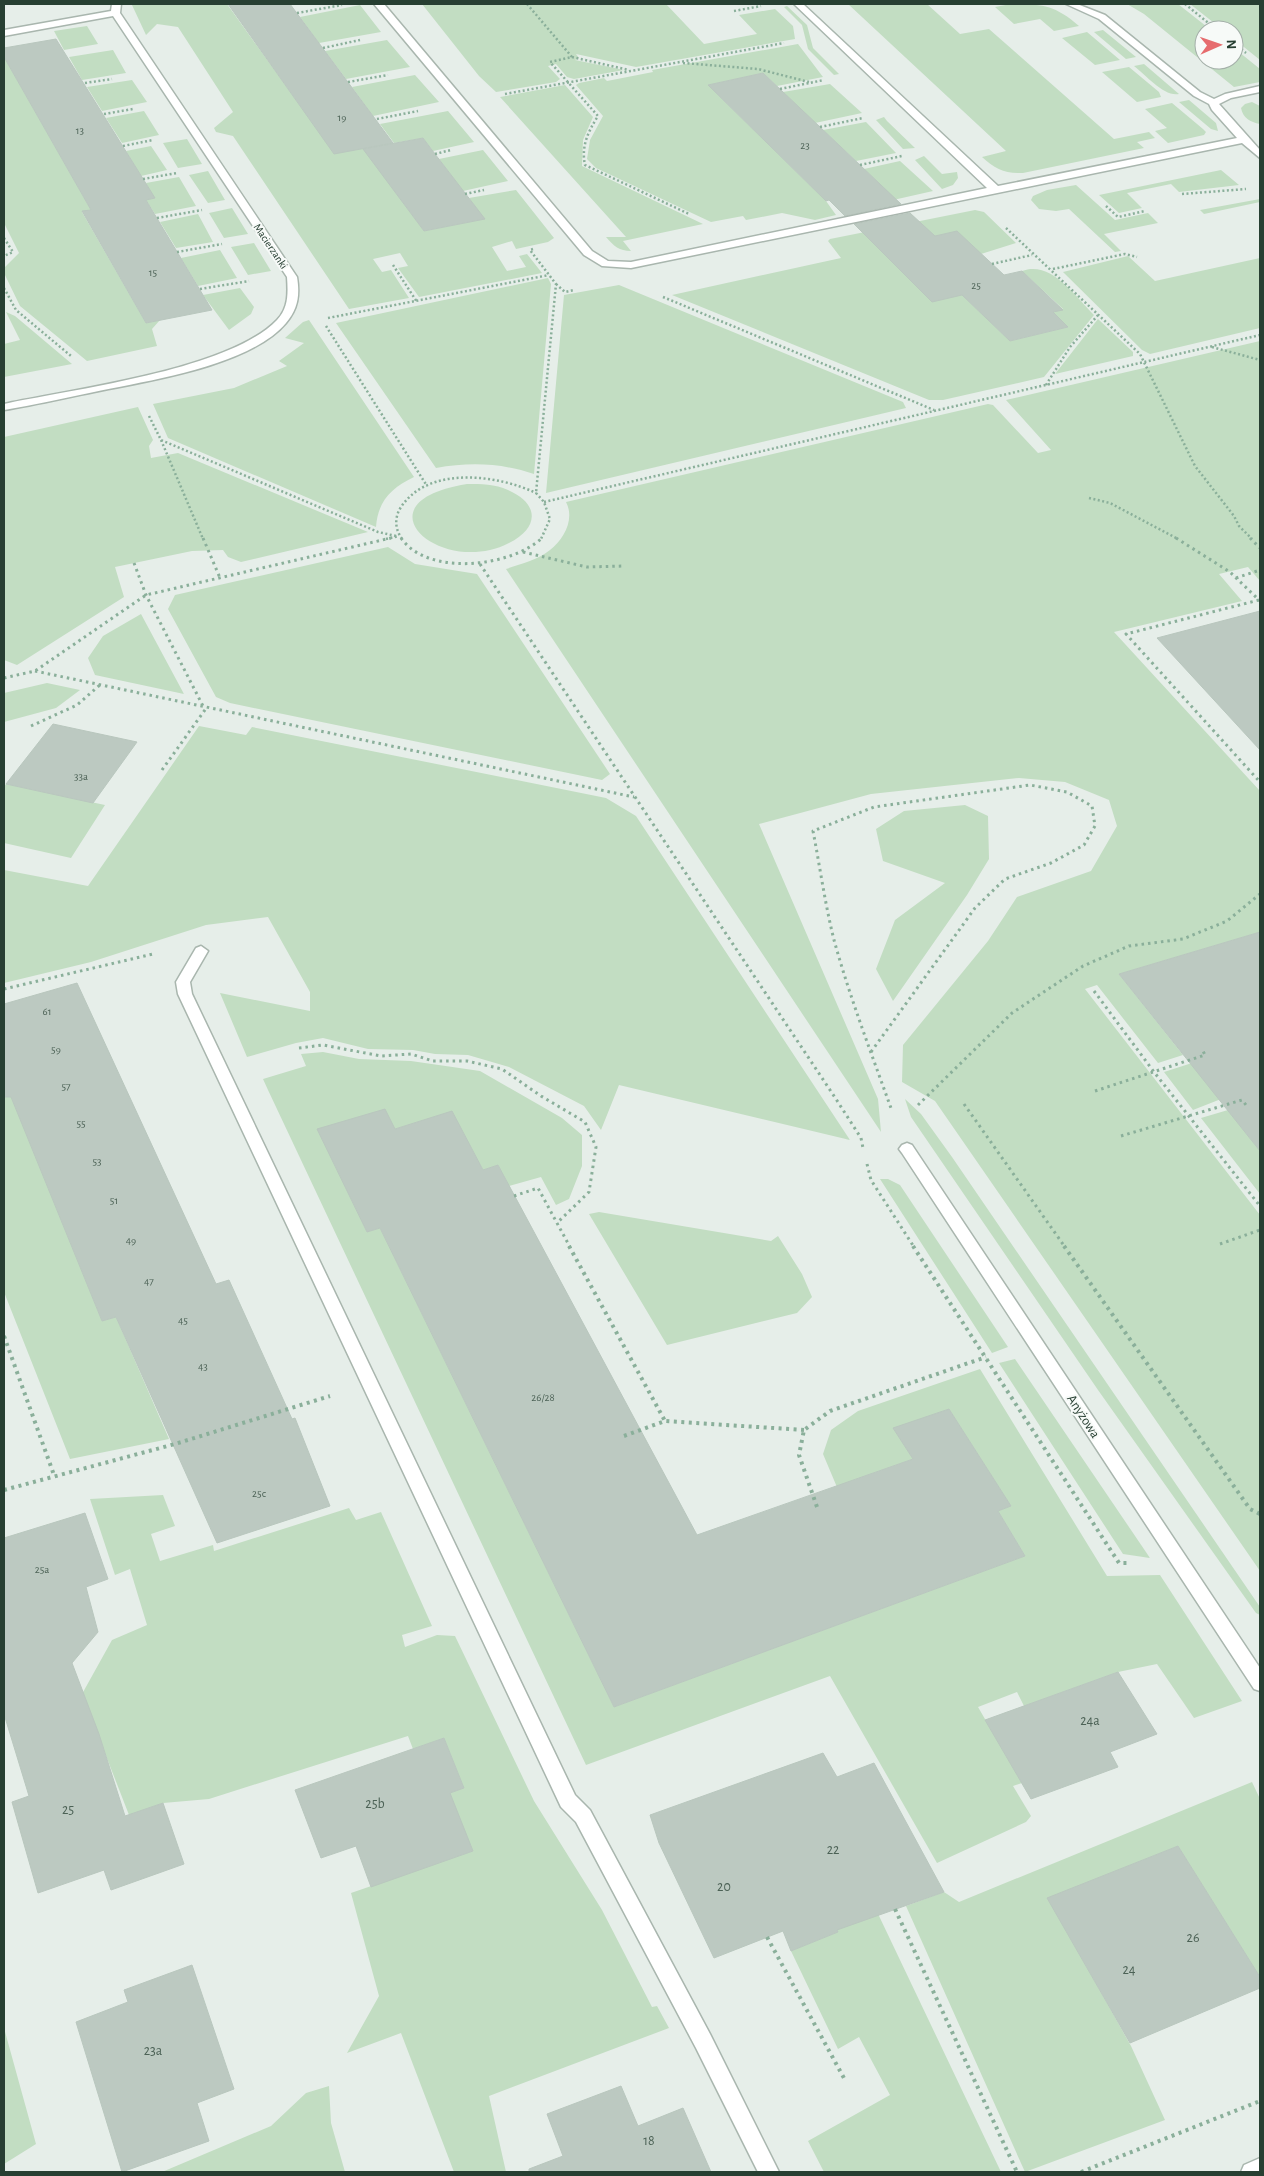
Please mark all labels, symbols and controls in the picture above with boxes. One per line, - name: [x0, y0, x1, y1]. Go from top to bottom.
- north arrow: [1194, 20, 1244, 70]
- text: N: [1224, 39, 1238, 50]
- house number: 19: [338, 112, 346, 123]
- house number: 13: [76, 125, 85, 136]
- house number: 23: [800, 140, 810, 151]
- street label: Macierzanki: [251, 222, 290, 271]
- house number: 15: [149, 267, 158, 278]
- house number: 25: [971, 280, 981, 291]
- house number: 33a: [74, 771, 88, 782]
- house number: 61: [43, 1006, 51, 1017]
- house number: 59: [51, 1044, 61, 1055]
- house number: 57: [61, 1081, 71, 1092]
- house number: 55: [76, 1118, 86, 1129]
- house number: 53: [92, 1156, 102, 1167]
- house number: 51: [110, 1195, 118, 1206]
- house number: 49: [126, 1235, 136, 1246]
- house number: 47: [144, 1276, 154, 1287]
- house number: 45: [178, 1315, 188, 1326]
- house number: 43: [198, 1361, 208, 1372]
- house number: 26/28: [531, 1392, 555, 1403]
- street label: Anyżowa: [1064, 1392, 1103, 1441]
- house number: 25c: [252, 1488, 267, 1499]
- house number: 25a: [35, 1564, 49, 1575]
- house number: 24a: [1080, 1714, 1100, 1728]
- house number: 25b: [365, 1797, 385, 1811]
- house number: 25: [62, 1803, 74, 1817]
- house number: 22: [827, 1843, 839, 1857]
- house number: 20: [717, 1880, 731, 1894]
- house number: 26: [1187, 1931, 1199, 1945]
- house number: 24: [1122, 1963, 1136, 1977]
- house number: 23a: [144, 2044, 163, 2058]
- house number: 18: [643, 2134, 655, 2148]

